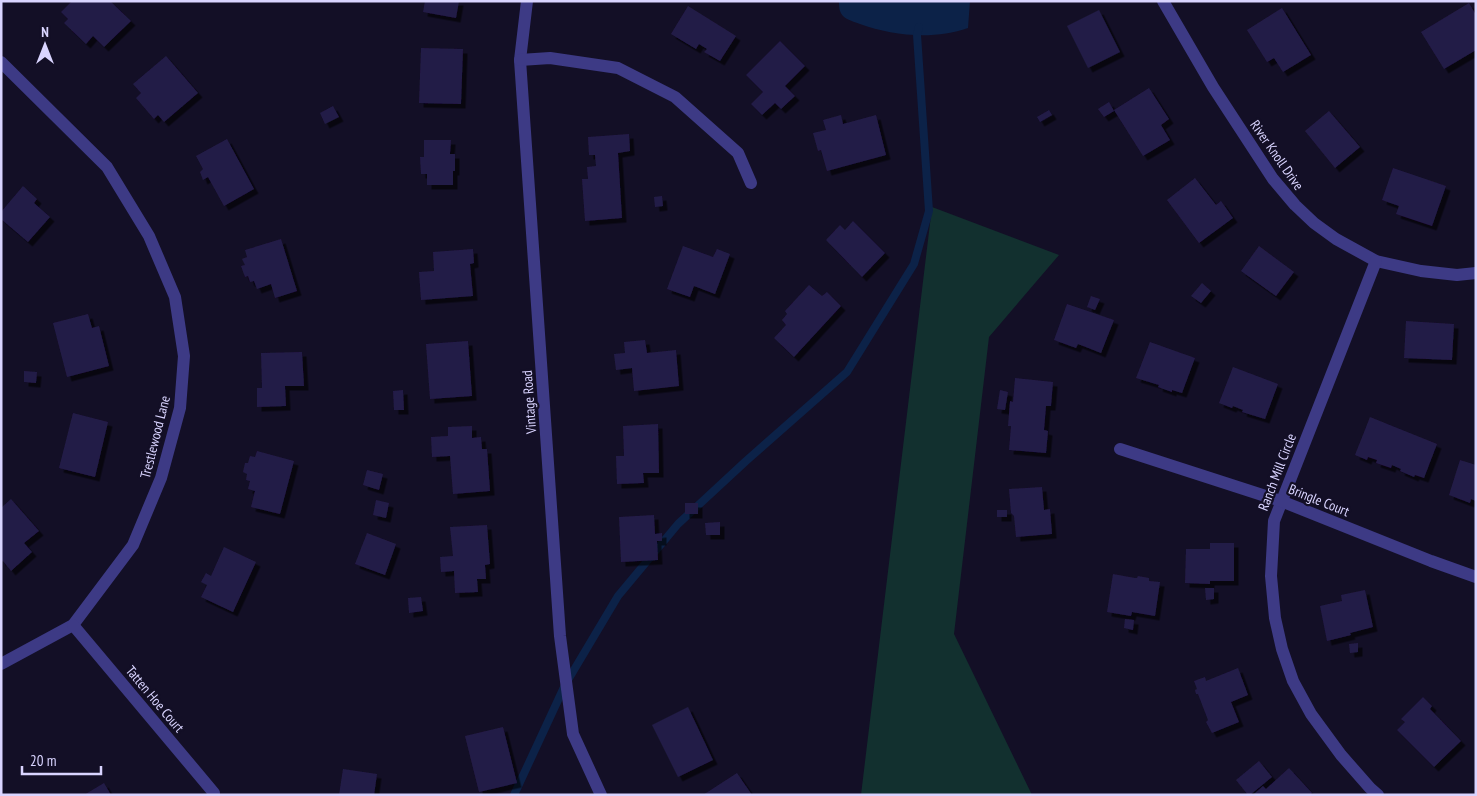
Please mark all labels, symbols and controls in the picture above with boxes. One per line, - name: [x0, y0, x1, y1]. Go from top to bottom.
- north arrow: [20, 20, 70, 70]
- text: N: [41, 23, 49, 41]
- street label: River Knoll Drive: [1246, 116, 1308, 194]
- street label: Vintage Road: [518, 370, 540, 435]
- street label: Trestlewood Lane: [136, 394, 174, 480]
- street label: Ranch Mill Circle: [1254, 431, 1300, 513]
- street label: Bringle Court: [1286, 480, 1352, 520]
- street label: Tatten Hoe Court: [122, 662, 188, 736]
- scale bar: [22, 744, 101, 776]
- text: 20 m: [30, 751, 56, 770]

